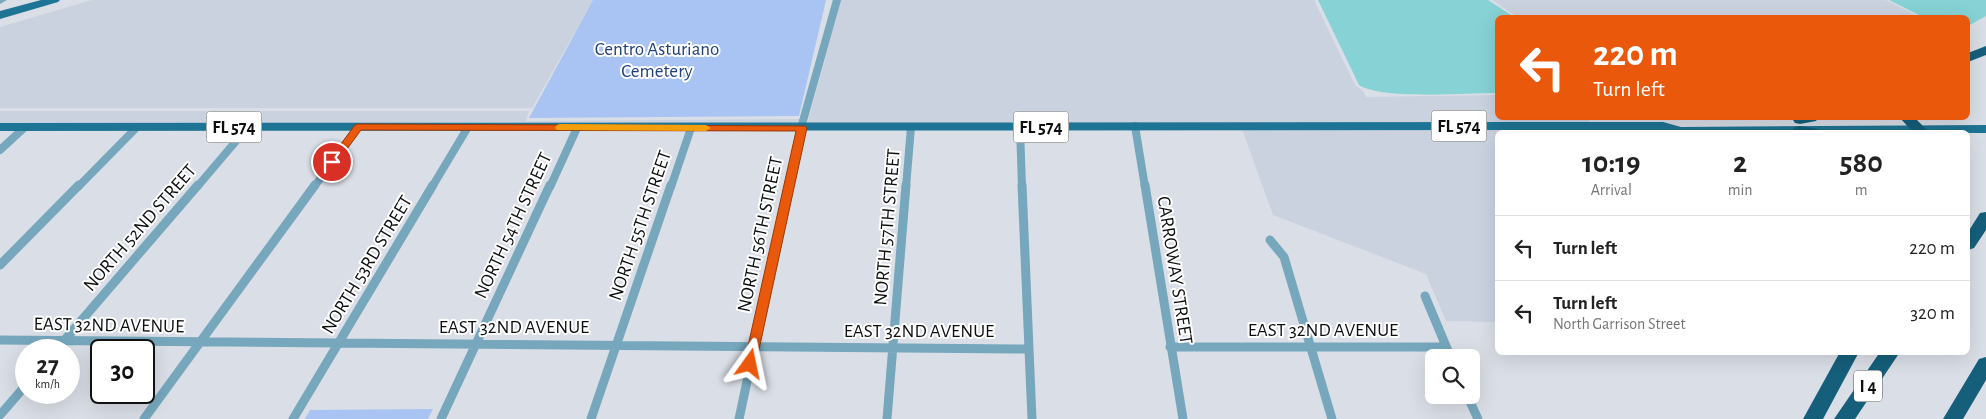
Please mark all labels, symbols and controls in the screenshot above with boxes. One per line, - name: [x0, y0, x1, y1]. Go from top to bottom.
- icon: left: [1510, 35, 1575, 100]
- text: 220 m: [1593, 37, 1678, 72]
- park label: Centro Asturiano Cemetery: [595, 40, 719, 81]
- text: Turn left: [1593, 78, 1665, 100]
- road number: FL 574: [1432, 110, 1486, 142]
- road number: FL 574: [206, 111, 262, 142]
- road number: FL 574: [1014, 111, 1068, 142]
- pin: [311, 141, 353, 183]
- icon: arrive: [318, 148, 346, 176]
- street label: NORTH 55TH STREET: [606, 148, 675, 303]
- street label: NORTH 57TH STREET: [871, 148, 904, 306]
- text: 10:19: [1582, 148, 1641, 178]
- text: 2: [1733, 148, 1747, 178]
- text: 580: [1840, 148, 1883, 178]
- street label: NORTH 54TH STREET: [471, 150, 555, 302]
- street label: NORTH 56TH STREET: [735, 155, 786, 314]
- street label: NORTH 52ND STREET: [80, 161, 200, 295]
- text: Arrival: [1591, 182, 1632, 198]
- text: min: [1728, 182, 1753, 198]
- text: m: [1855, 182, 1868, 198]
- street label: NORTH 53RD STREET: [318, 192, 416, 337]
- street label: CARROWAY STREET: [1153, 195, 1196, 346]
- icon: left: [1510, 234, 1538, 262]
- text: Turn left: [1553, 239, 1617, 258]
- text: 220 m: [1909, 239, 1955, 258]
- text: Turn left: [1553, 294, 1617, 313]
- icon: left: [1510, 299, 1538, 327]
- text: 320 m: [1910, 304, 1955, 323]
- street label: EAST 32ND AVENUE: [34, 315, 184, 336]
- text: North Garrison Street: [1553, 316, 1686, 332]
- street label: EAST 32ND AVENUE: [439, 318, 589, 337]
- street label: EAST 32ND AVENUE: [1248, 321, 1398, 340]
- street label: EAST 32ND AVENUE: [844, 322, 994, 341]
- position arrow: [723, 337, 775, 389]
- speed limit sign: 30: [90, 339, 155, 404]
- map controls: [1425, 349, 1480, 404]
- button: search: [1425, 349, 1480, 404]
- text: 27: [36, 353, 59, 378]
- road number: I 4: [1854, 371, 1882, 402]
- text: km/h: [35, 378, 60, 390]

